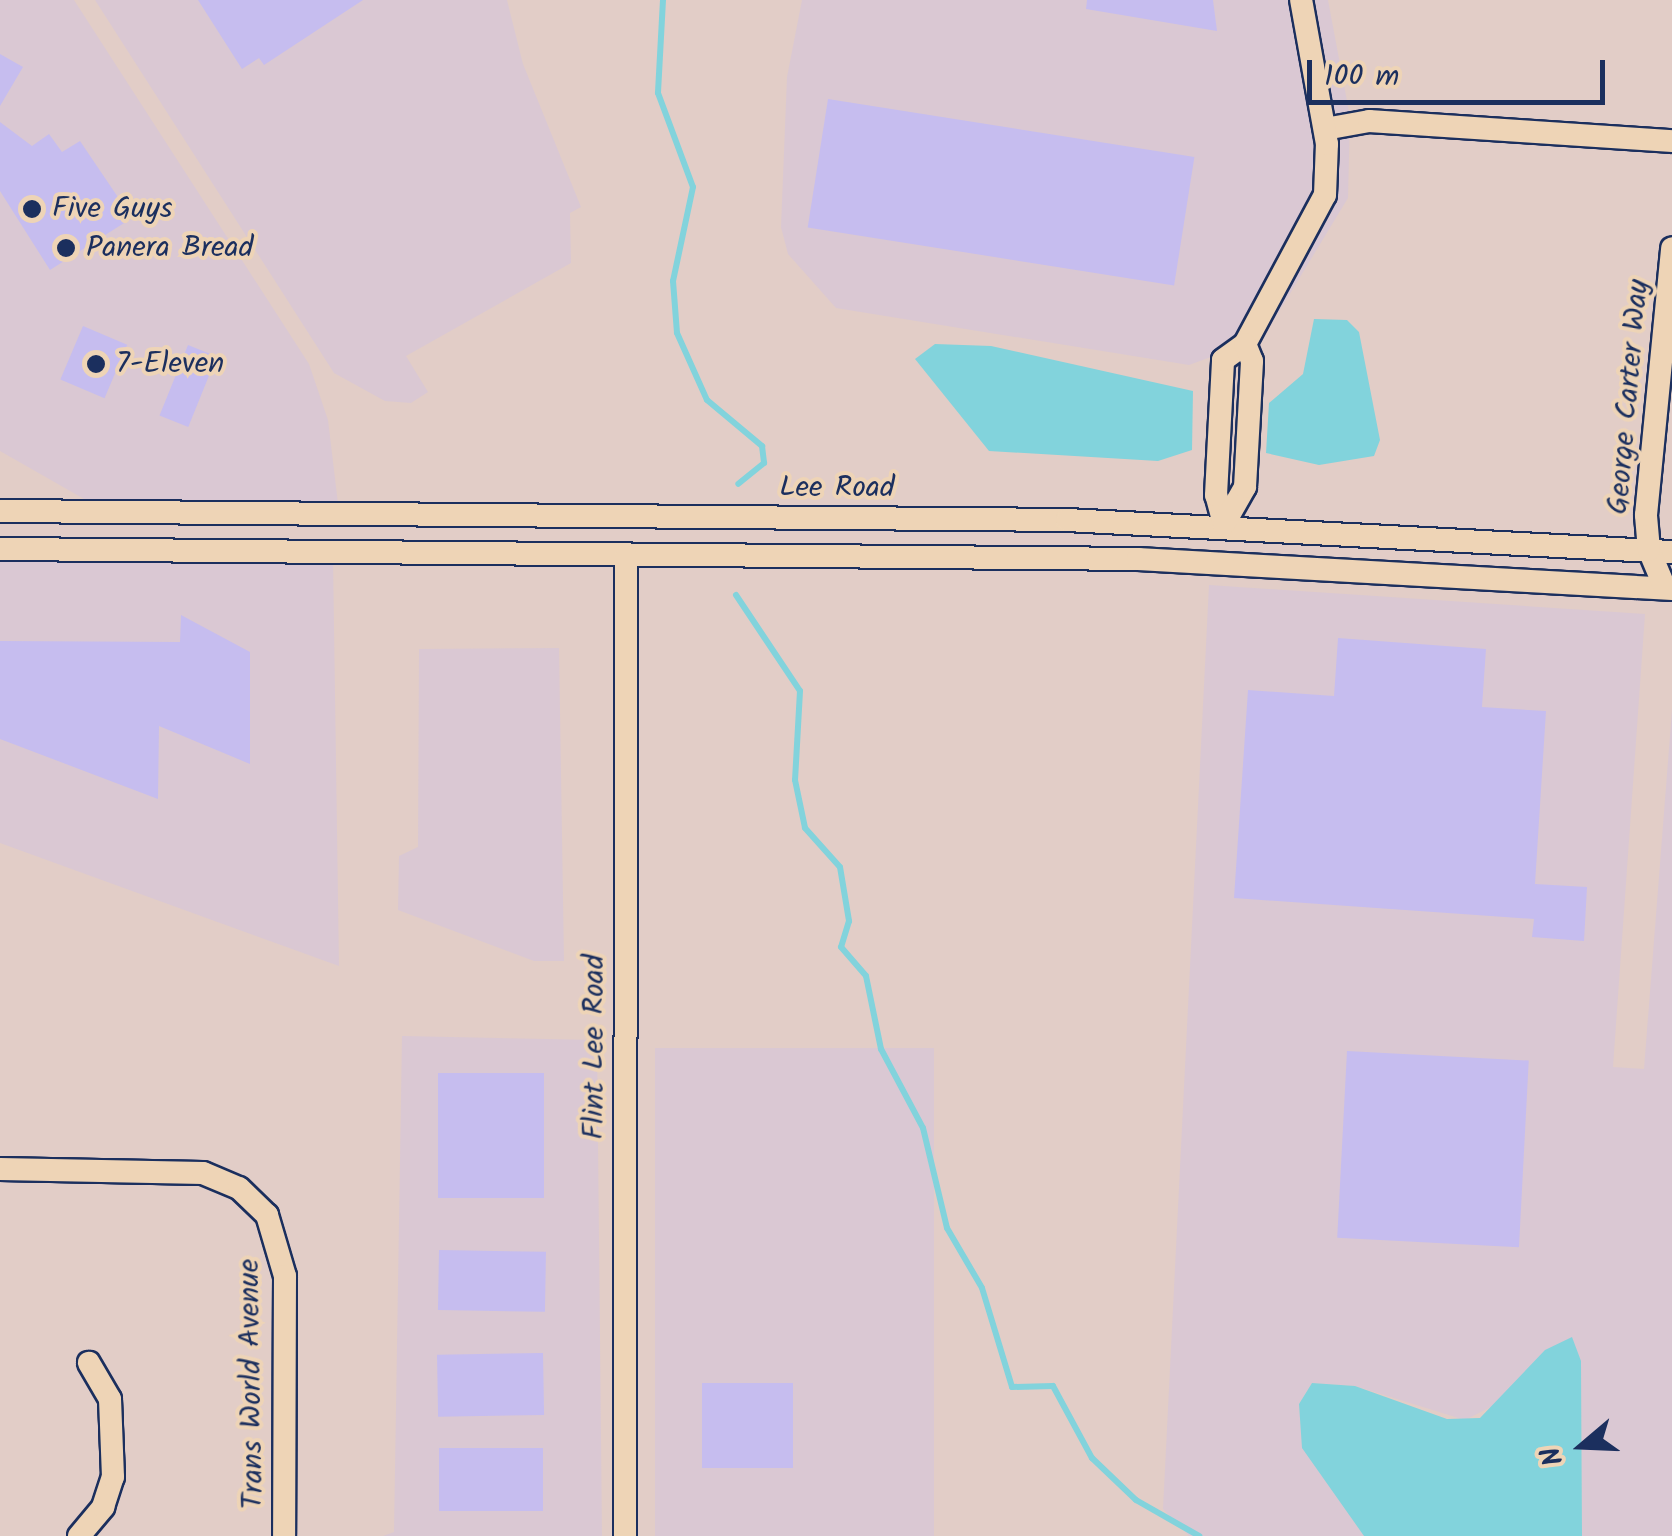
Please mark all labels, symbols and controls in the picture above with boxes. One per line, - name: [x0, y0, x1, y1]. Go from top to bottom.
- scale bar: [1312, 40, 1610, 102]
- text: 100 m: [1324, 53, 1399, 101]
- place label: Five Guys: [52, 191, 173, 227]
- marker: Five Guys: [21, 198, 43, 220]
- place label: Panera Bread: [86, 230, 253, 266]
- marker: Panera Bread: [55, 237, 77, 259]
- street label: George Carter Way: [1601, 278, 1657, 516]
- place label: 7-Eleven: [116, 346, 224, 382]
- marker: 7-Eleven: [85, 353, 107, 375]
- street label: Lee Road: [779, 470, 895, 506]
- street label: Flint Lee Road: [577, 954, 613, 1140]
- street label: Trans World Avenue: [232, 1258, 272, 1510]
- north arrow: [1532, 1396, 1632, 1496]
- text: N: [1529, 1440, 1577, 1472]

